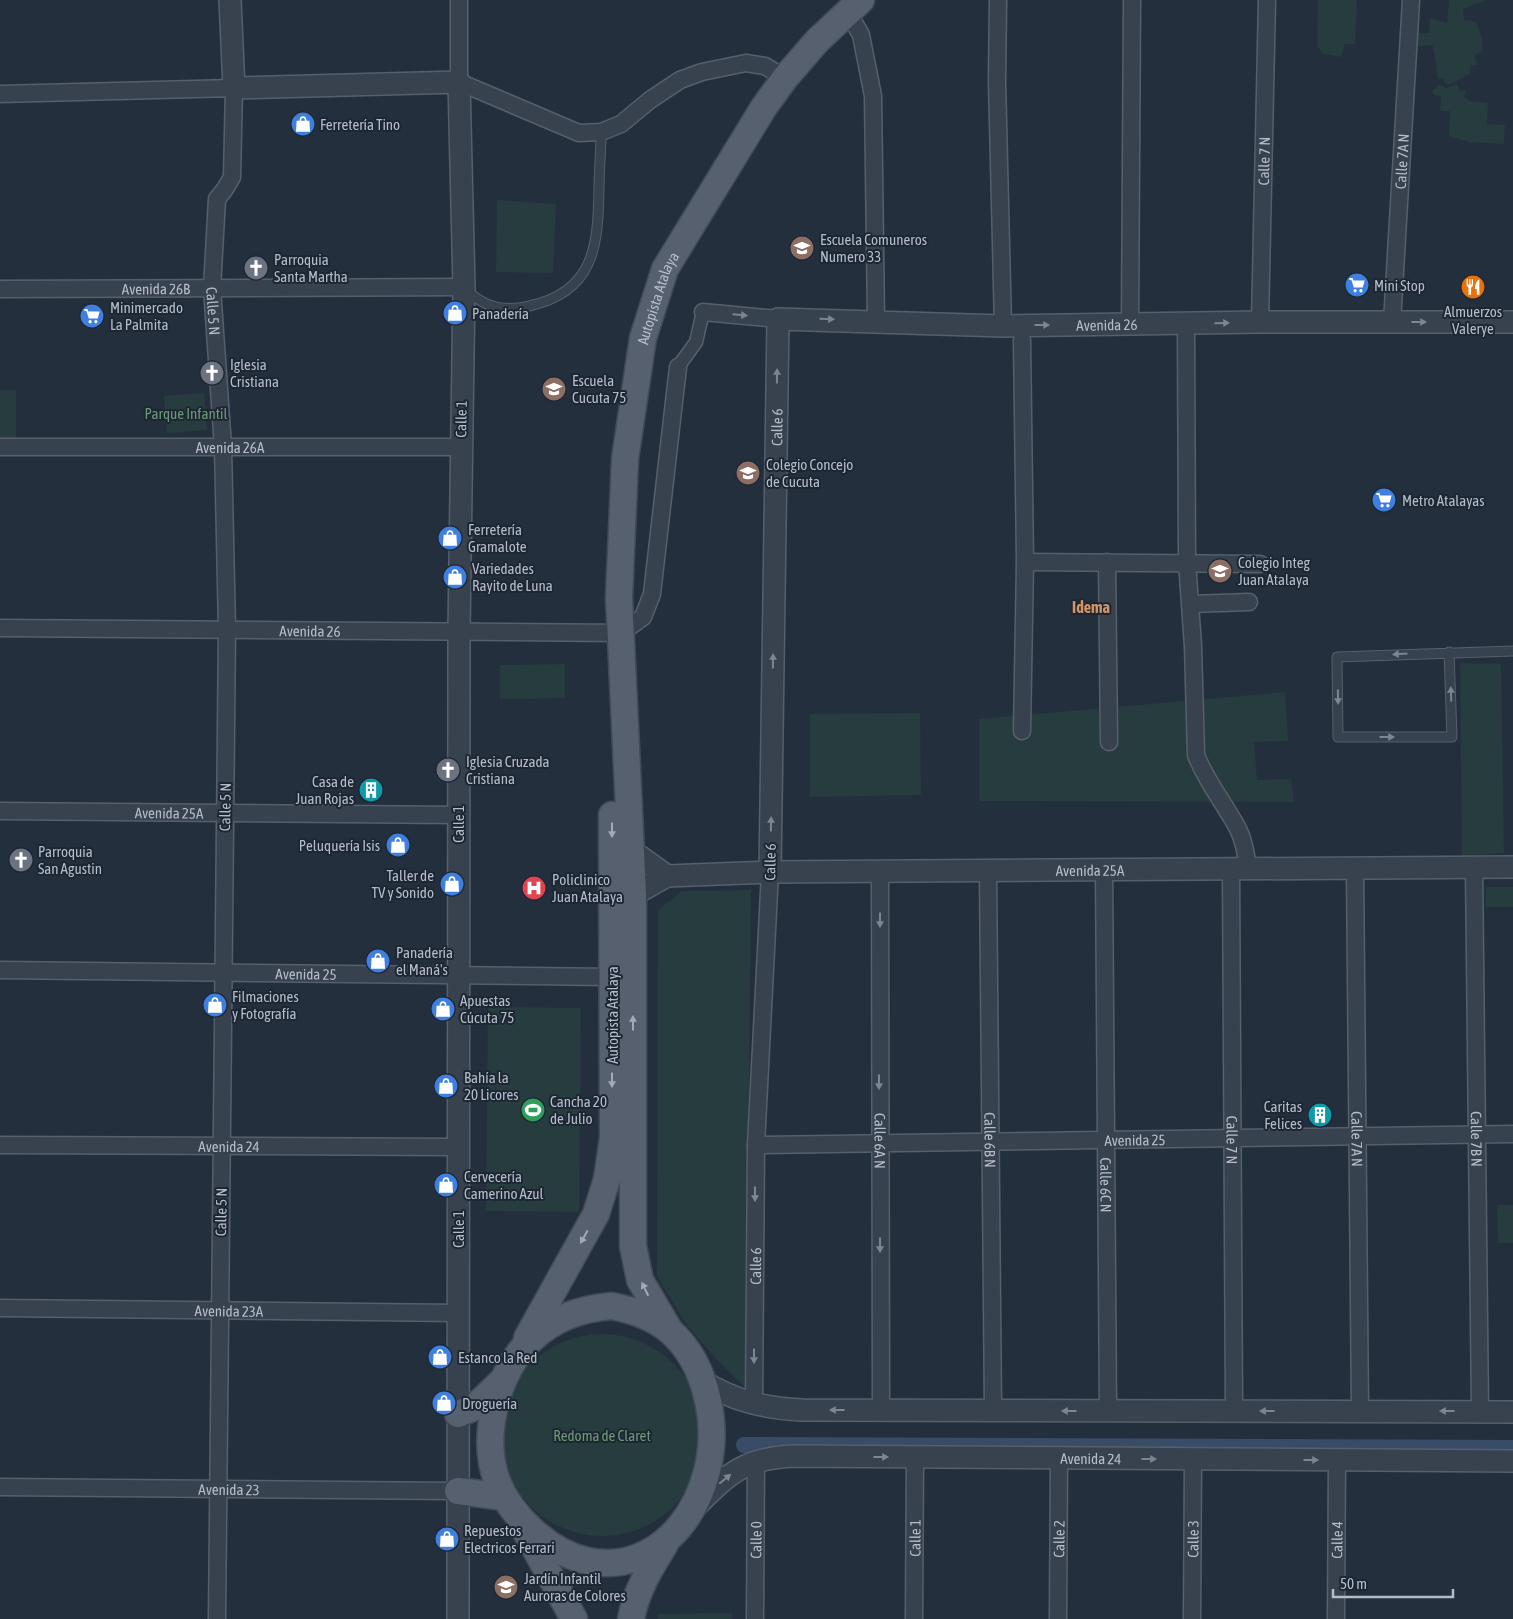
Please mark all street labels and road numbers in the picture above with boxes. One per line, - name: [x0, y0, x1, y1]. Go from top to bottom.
- street label: Calle 7A N: [1391, 133, 1412, 190]
- street label: Calle 7 N: [1254, 137, 1273, 185]
- street label: Autopista Atalaya: [634, 249, 682, 346]
- street label: Avenida 26B: [122, 280, 190, 297]
- street label: Calle 5 N: [203, 286, 224, 336]
- street label: Avenida 26: [1076, 315, 1138, 333]
- street label: Calle 1: [452, 400, 470, 438]
- street label: Calle 6: [768, 408, 785, 446]
- street label: Avenida 26A: [196, 439, 265, 456]
- street label: Avenida 26: [279, 622, 341, 639]
- street label: Calle 5 N: [216, 783, 234, 831]
- street label: Avenida 25A: [135, 804, 204, 821]
- street label: Calle 1: [450, 805, 467, 843]
- street label: Calle 6: [761, 843, 779, 881]
- street label: Avenida 25A: [1056, 861, 1125, 879]
- street label: Avenida 25: [275, 965, 337, 982]
- street label: Autopista Atalaya: [604, 966, 621, 1064]
- street label: Calle 7A N: [1349, 1111, 1366, 1167]
- street label: Calle 7B N: [1468, 1111, 1486, 1167]
- street label: Calle 6B N: [982, 1112, 999, 1168]
- street label: Calle 6A N: [872, 1113, 889, 1169]
- street label: Calle 7 N: [1224, 1116, 1241, 1164]
- street label: Avenida 25: [1104, 1131, 1166, 1148]
- street label: Avenida 24: [198, 1137, 260, 1155]
- street label: Calle 6C N: [1098, 1157, 1115, 1213]
- street label: Calle 5 N: [212, 1188, 230, 1236]
- street label: Calle 1: [450, 1210, 467, 1248]
- street label: Calle 6: [746, 1247, 764, 1285]
- street label: Avenida 23A: [195, 1302, 264, 1319]
- street label: Avenida 24: [1060, 1449, 1121, 1467]
- street label: Avenida 23: [198, 1480, 260, 1498]
- street label: Calle 1: [906, 1519, 923, 1557]
- street label: Calle 2: [1050, 1520, 1067, 1558]
- street label: Calle 3: [1184, 1520, 1201, 1558]
- street label: Calle 0: [747, 1521, 764, 1559]
- street label: Calle 4: [1328, 1521, 1345, 1559]

